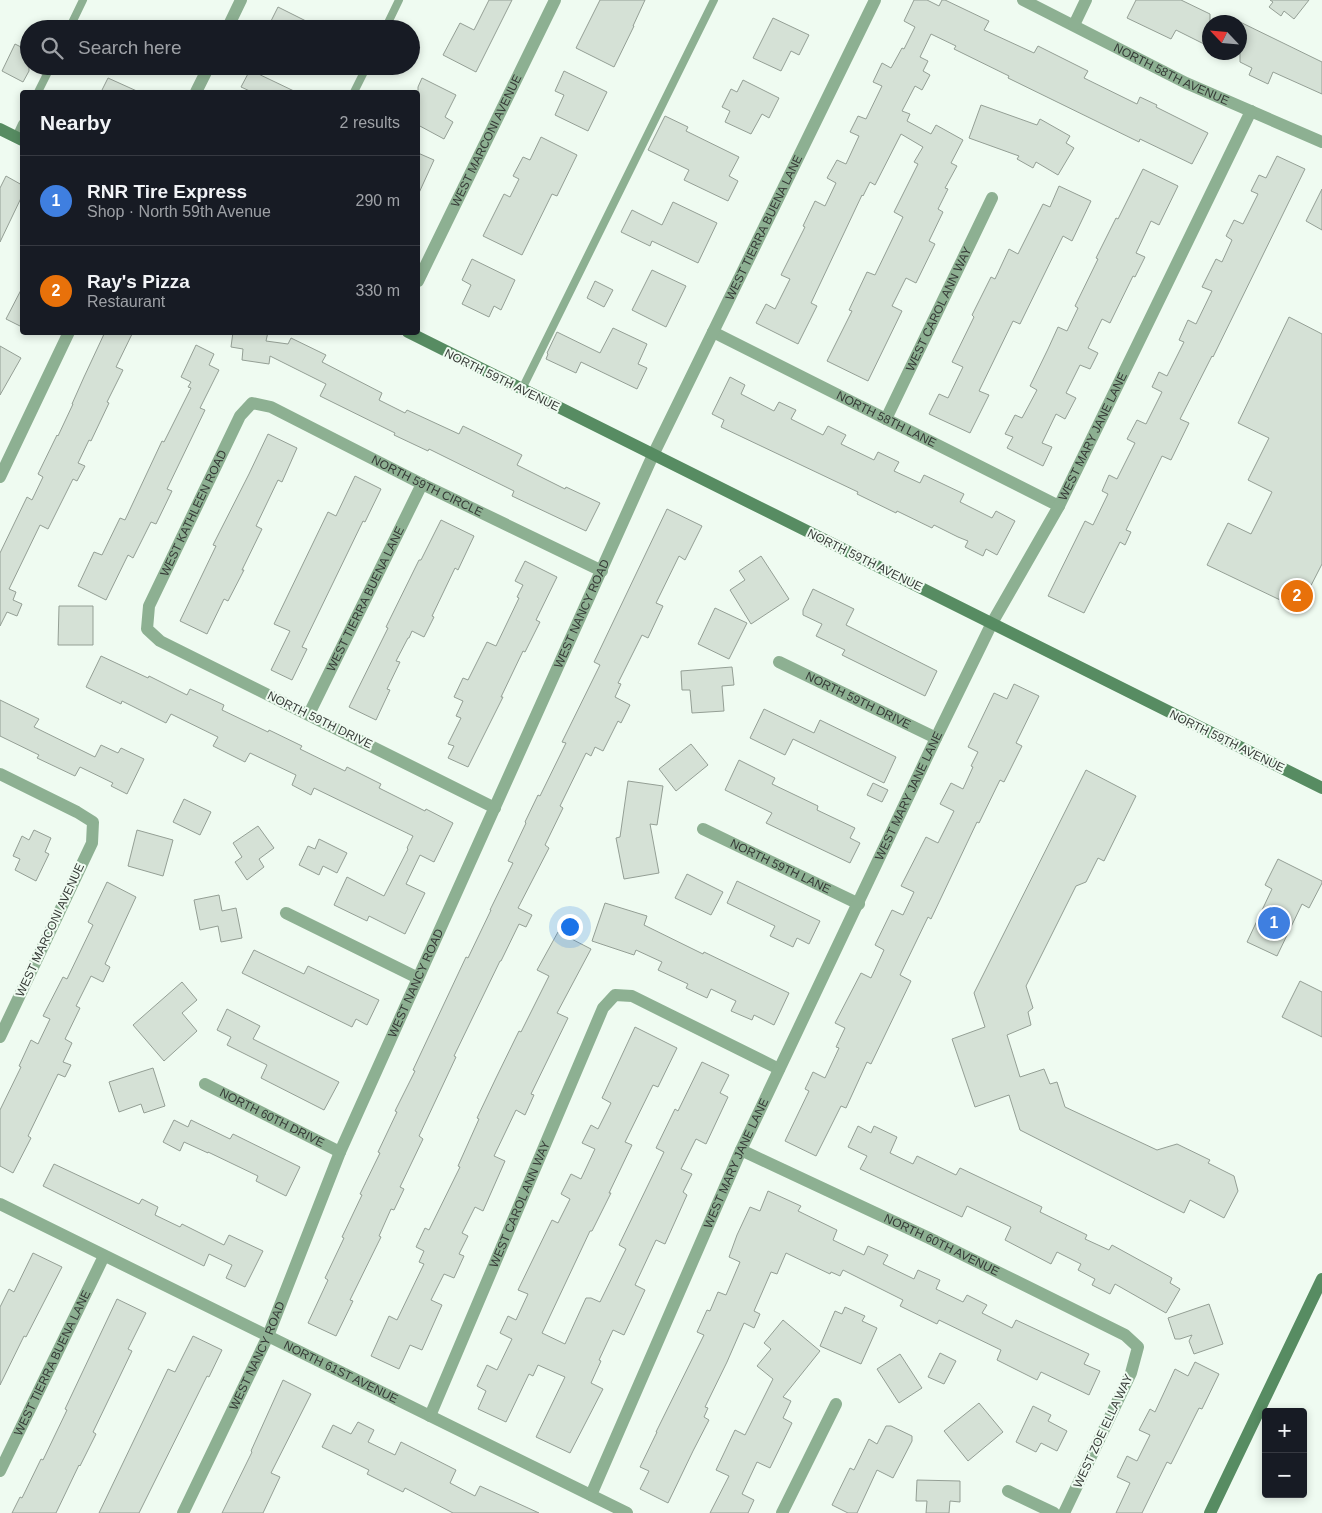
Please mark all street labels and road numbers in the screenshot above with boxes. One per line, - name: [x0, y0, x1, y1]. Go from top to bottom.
- street label: NORTH 58TH AVENUE: [1111, 40, 1231, 108]
- street label: WEST MARCONI AVENUE: [448, 72, 525, 209]
- street label: WEST TIERRA BUENA LANE: [723, 153, 805, 302]
- street label: WEST CAROL ANN WAY: [903, 245, 975, 373]
- street label: NORTH 59TH AVENUE: [442, 346, 562, 414]
- street label: WEST MARY JANE LANE: [1056, 370, 1130, 503]
- street label: NORTH 58TH LANE: [834, 388, 939, 450]
- street label: WEST KATHLEEN ROAD: [157, 447, 230, 579]
- street label: NORTH 59TH CIRCLE: [369, 452, 485, 519]
- street label: WEST TIERRA BUENA LANE: [324, 524, 407, 674]
- street label: NORTH 59TH AVENUE: [805, 526, 925, 594]
- street label: WEST NANCY ROAD: [551, 557, 612, 670]
- street label: NORTH 59TH DRIVE: [803, 669, 913, 732]
- street label: NORTH 59TH DRIVE: [265, 688, 375, 752]
- street label: NORTH 59TH AVENUE: [1167, 707, 1287, 775]
- street label: WEST MARY JANE LANE: [872, 729, 945, 863]
- street label: NORTH 59TH LANE: [728, 836, 833, 896]
- street label: WEST MARCONI AVENUE: [13, 861, 87, 999]
- street label: WEST NANCY ROAD: [385, 926, 446, 1040]
- street label: NORTH 60TH DRIVE: [217, 1086, 327, 1150]
- street label: WEST MARY JANE LANE: [701, 1096, 771, 1230]
- street label: WEST CAROL ANN WAY: [487, 1139, 553, 1270]
- street label: NORTH 60TH AVENUE: [882, 1211, 1002, 1279]
- street label: WEST TIERRA BUENA LANE: [11, 1288, 93, 1438]
- street label: WEST NANCY ROAD: [227, 1299, 288, 1412]
- street label: NORTH 61ST AVENUE: [281, 1338, 400, 1406]
- street label: WEST ZOE ELLA WAY: [1070, 1372, 1136, 1490]

